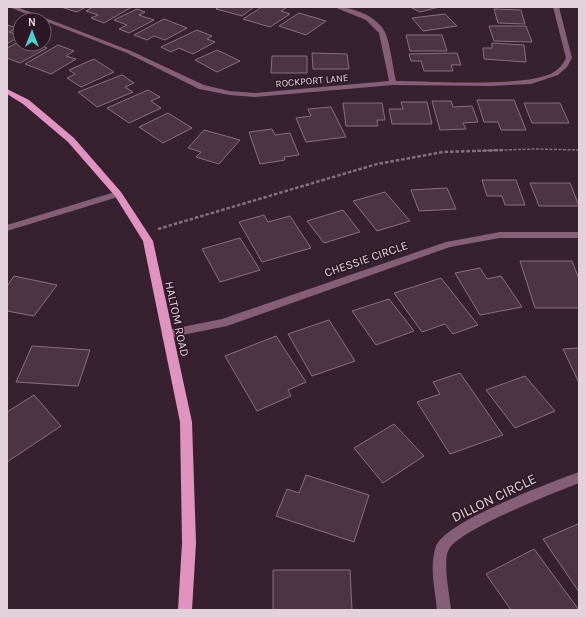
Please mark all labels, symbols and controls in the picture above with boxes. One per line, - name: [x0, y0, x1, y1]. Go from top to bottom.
- north arrow: [12, 12, 52, 52]
- text: N: [28, 16, 36, 29]
- street label: ROCKPORT LANE: [275, 72, 349, 90]
- street label: CHESSIE CIRCLE: [322, 238, 410, 280]
- street label: HALTOM ROAD: [162, 280, 192, 358]
- street label: DILLON CIRCLE: [449, 470, 539, 526]

